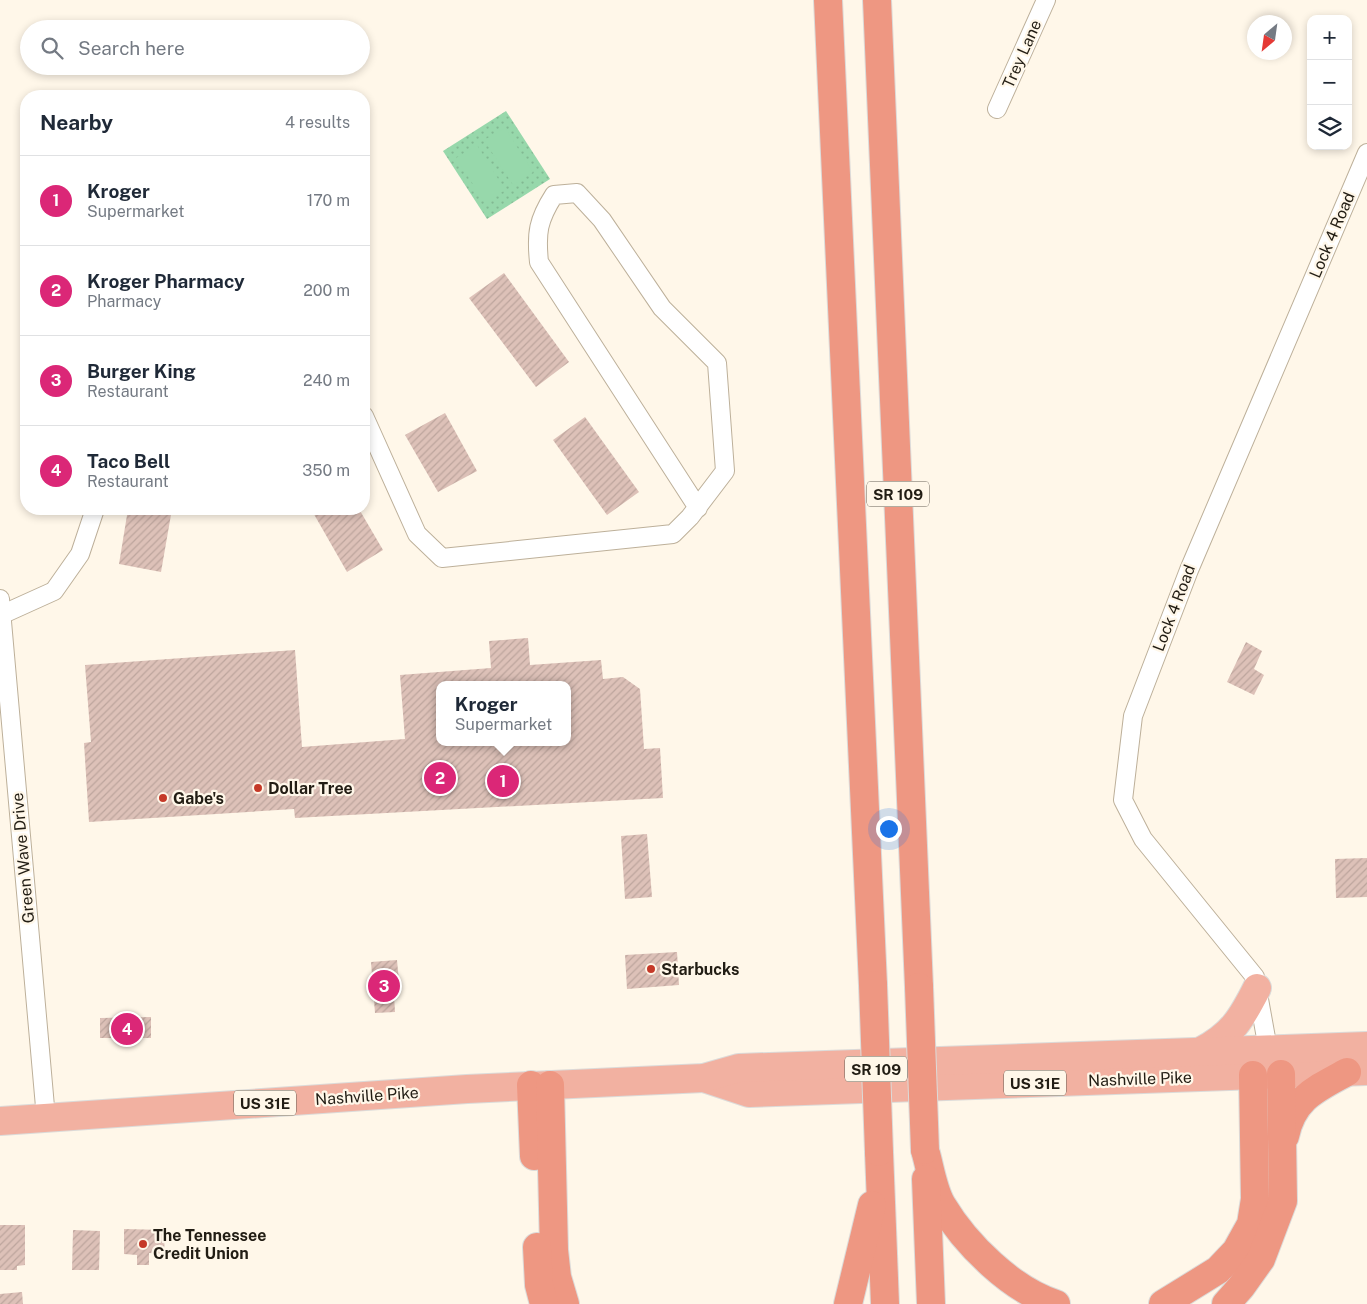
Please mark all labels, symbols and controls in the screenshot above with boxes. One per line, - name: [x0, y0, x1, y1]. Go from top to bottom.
- north arrow: [1247, 15, 1292, 60]
- map controls: [1307, 15, 1352, 150]
- button: +: [1307, 15, 1352, 60]
- street label: Trey Lane: [999, 17, 1045, 91]
- search box: [20, 20, 370, 75]
- icon: search: [38, 34, 66, 62]
- text: Search here: [78, 37, 185, 59]
- button: −: [1307, 60, 1352, 105]
- button: layers: [1307, 105, 1352, 150]
- text: Nearby: [40, 110, 113, 135]
- text: 4 results: [285, 113, 350, 132]
- text: Kroger: [87, 180, 150, 202]
- street label: Lock 4 Road: [1305, 189, 1359, 281]
- text: 1: [53, 191, 59, 210]
- text: 170 m: [307, 191, 350, 210]
- text: Supermarket: [87, 202, 184, 221]
- text: Kroger Pharmacy: [87, 270, 245, 292]
- text: 2: [51, 281, 61, 300]
- text: 200 m: [303, 281, 350, 300]
- text: Pharmacy: [87, 292, 161, 311]
- text: Burger King: [87, 360, 196, 382]
- text: 3: [51, 371, 61, 390]
- text: 240 m: [303, 371, 350, 390]
- text: Restaurant: [87, 382, 169, 401]
- text: Taco Bell: [87, 450, 170, 472]
- text: 4: [51, 461, 61, 480]
- text: 350 m: [302, 461, 350, 480]
- text: Restaurant: [87, 472, 169, 491]
- road number: SR 109: [867, 482, 929, 506]
- street label: Lock 4 Road: [1149, 562, 1199, 654]
- popup: [436, 681, 571, 746]
- text: Kroger: [455, 693, 518, 715]
- text: Supermarket: [455, 715, 552, 734]
- pin: 2: [424, 759, 456, 797]
- pin: 1: [487, 762, 519, 800]
- place label: Dollar Tree: [268, 779, 353, 798]
- marker: Dollar Tree: [252, 782, 264, 794]
- place label: Gabe's: [173, 789, 224, 808]
- street label: Green Wave Drive: [8, 792, 38, 924]
- marker: Gabe's: [157, 792, 169, 804]
- your location: [876, 816, 902, 842]
- place label: Starbucks: [661, 960, 739, 979]
- marker: Starbucks: [645, 963, 657, 975]
- pin: 3: [368, 967, 400, 1005]
- pin: 4: [111, 1010, 143, 1048]
- road number: SR 109: [845, 1056, 907, 1082]
- street label: Nashville Pike: [1088, 1068, 1192, 1090]
- road number: US 31E: [1004, 1070, 1066, 1096]
- street label: Nashville Pike: [315, 1083, 419, 1109]
- road number: US 31E: [234, 1090, 296, 1116]
- place label: The Tennessee Credit Union: [153, 1226, 266, 1263]
- marker: The Tennessee Credit Union: [137, 1238, 149, 1250]

